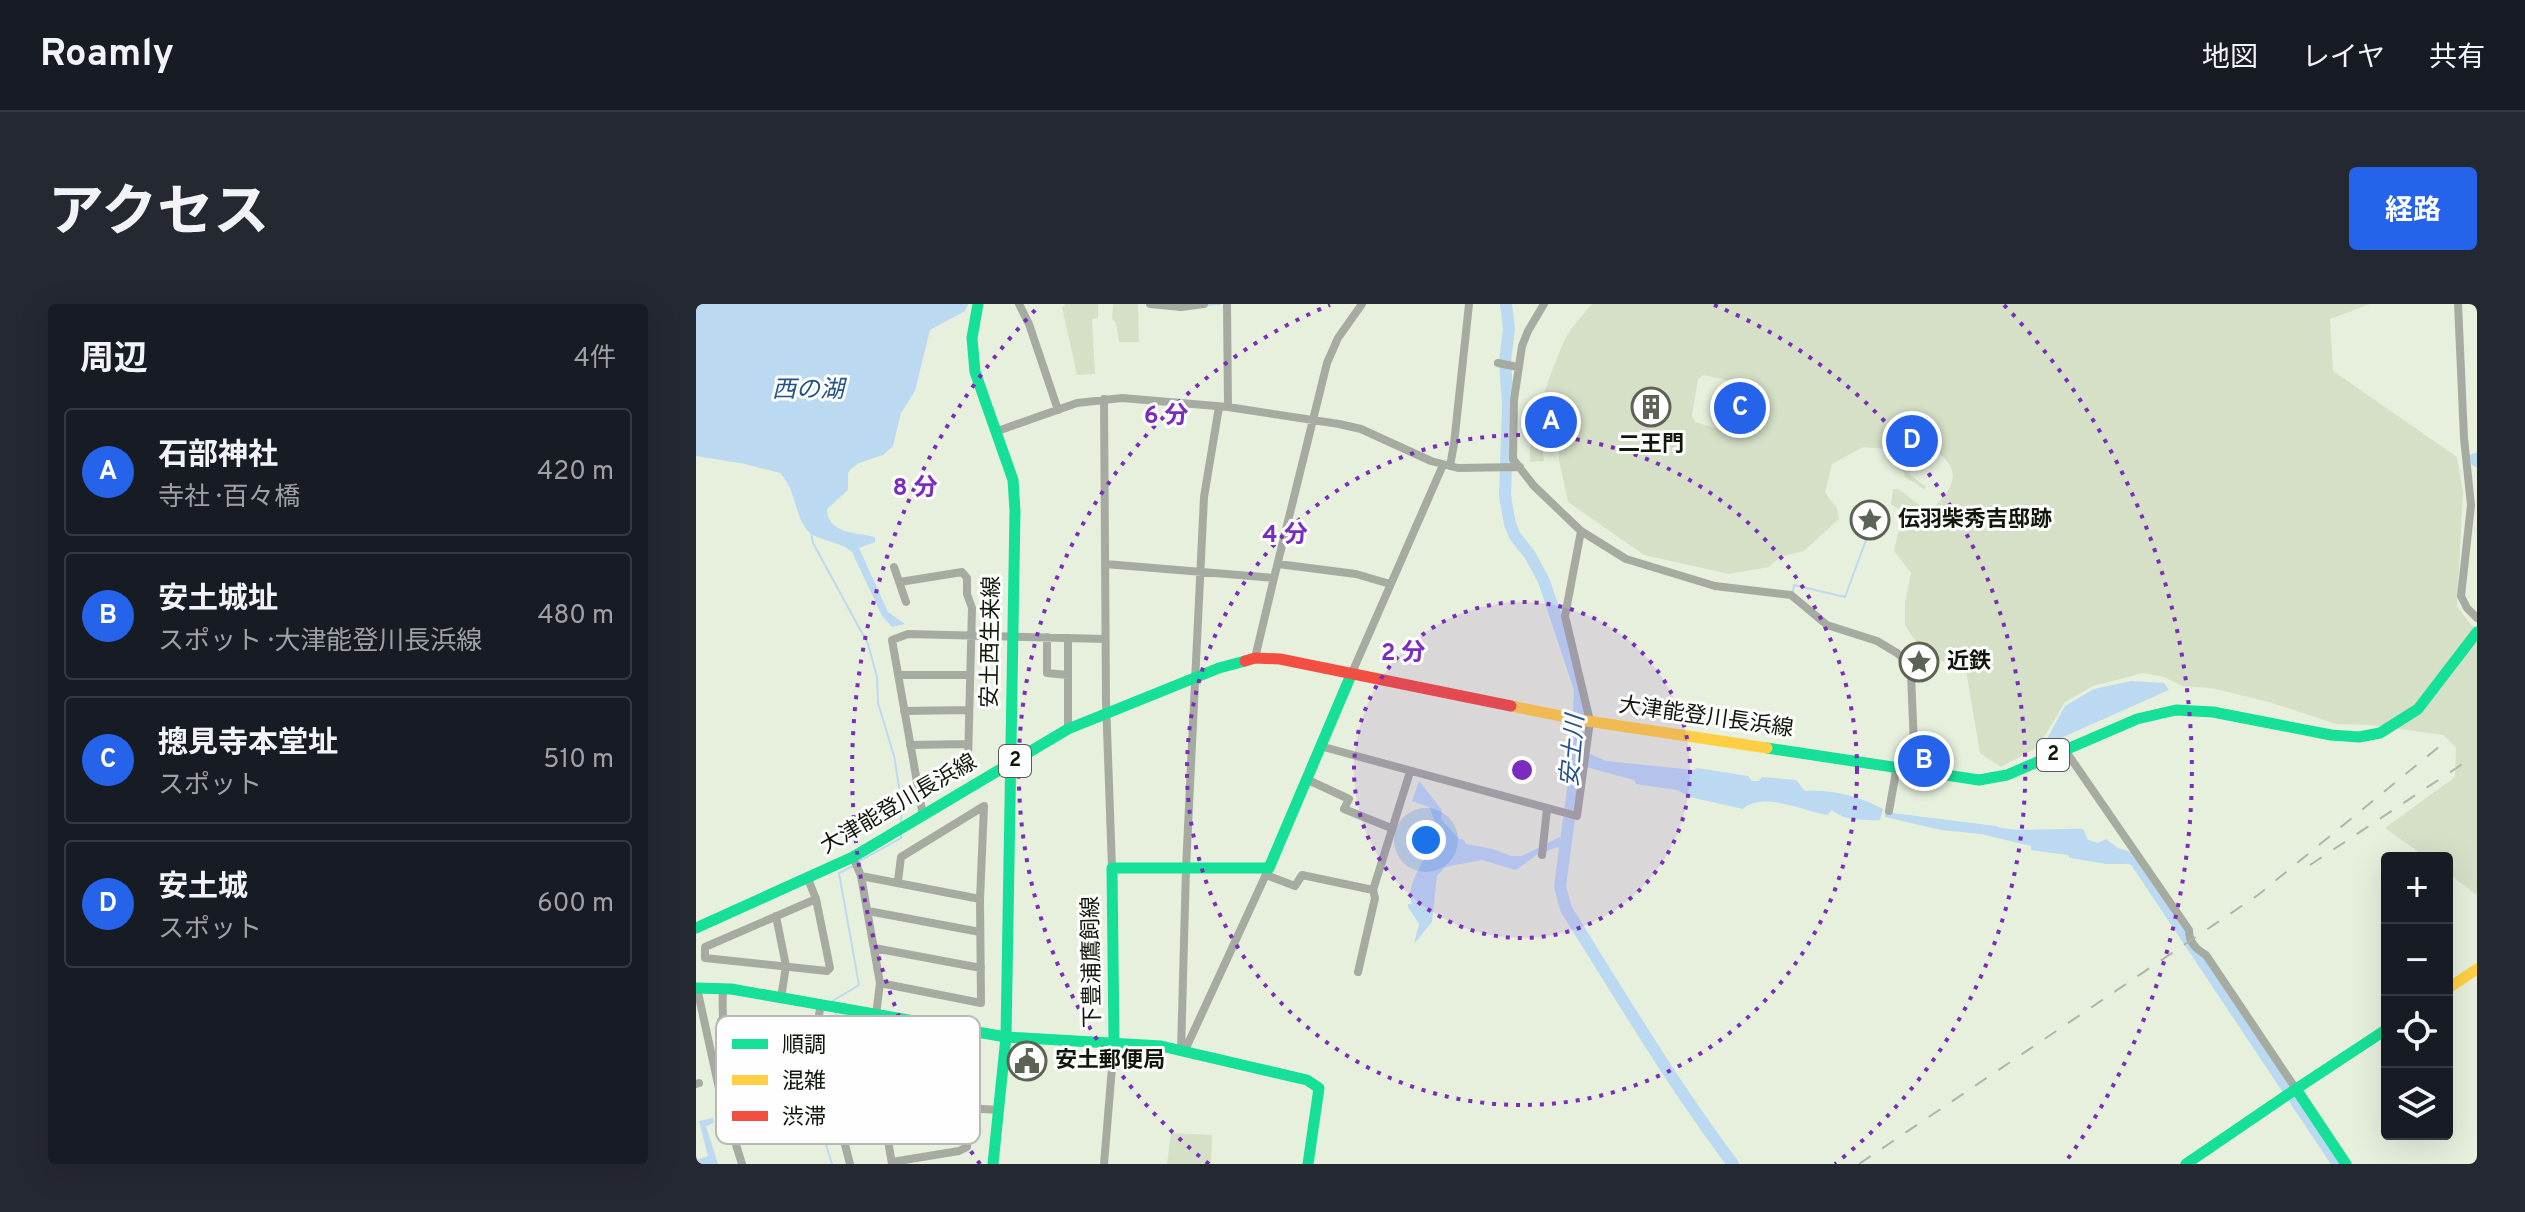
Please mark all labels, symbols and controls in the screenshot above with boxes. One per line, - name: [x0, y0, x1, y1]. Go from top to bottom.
- text: Roamly: [40, 31, 174, 80]
- text: 地図: [2202, 41, 2258, 77]
- text: レイヤ: [2302, 41, 2385, 77]
- text: 共有: [2429, 41, 2485, 77]
- button: 経路: [2349, 167, 2477, 250]
- text: アクセス: [48, 181, 269, 251]
- text: 周辺: [80, 339, 148, 382]
- text: 4件: [574, 343, 616, 376]
- water label: 西の湖: [772, 376, 848, 406]
- pin: C: [1714, 378, 1766, 438]
- building icon: 二王門: [1630, 386, 1672, 428]
- pin: A: [1525, 392, 1577, 452]
- text: 6 分: [1144, 402, 1188, 432]
- pin: D: [1886, 411, 1938, 471]
- place label: 二王門: [1618, 432, 1684, 459]
- text: 石部神社: [158, 438, 278, 475]
- text: A: [99, 456, 117, 489]
- text: 420 m: [537, 456, 614, 489]
- text: 8 分: [892, 474, 938, 504]
- text: 寺社 · 百々橋: [158, 482, 300, 515]
- place icon: 伝羽柴秀吉邸跡: [1849, 499, 1891, 541]
- place label: 伝羽柴秀吉邸跡: [1898, 507, 2052, 534]
- text: 4 分: [1262, 521, 1308, 551]
- street label: 安土西生来線: [977, 576, 1007, 708]
- text: 安土城址: [158, 582, 278, 619]
- text: B: [99, 600, 117, 633]
- text: 480 m: [537, 600, 614, 633]
- text: スポット · 大津能登川長浜線: [158, 626, 482, 659]
- text: 2 分: [1381, 639, 1425, 669]
- place icon: 近鉄: [1898, 641, 1940, 683]
- place label: 近鉄: [1947, 649, 1991, 676]
- street label: 大津能登川長浜線: [1617, 692, 1795, 744]
- water label: 安土川: [1556, 711, 1592, 788]
- text: 摠見寺本堂址: [158, 726, 338, 763]
- pin: B: [1898, 731, 1950, 791]
- road number: 2: [2037, 739, 2069, 771]
- text: C: [100, 744, 116, 777]
- text: 510 m: [543, 744, 614, 777]
- road number: 2: [999, 745, 1031, 777]
- street label: 大津能登川長浜線: [816, 749, 982, 861]
- centre of rings: [1508, 756, 1536, 784]
- text: スポット: [158, 770, 262, 803]
- your location: [1406, 820, 1446, 860]
- map controls: [2381, 852, 2453, 1140]
- button: +: [2381, 852, 2453, 924]
- text: 安土城: [158, 870, 248, 907]
- text: D: [99, 888, 117, 921]
- text: 600 m: [537, 888, 614, 921]
- street label: 下豊浦鷹飼線: [1078, 896, 1108, 1028]
- text: スポット: [158, 914, 262, 947]
- button: −: [2381, 924, 2453, 996]
- button: locate: [2381, 996, 2453, 1068]
- legend: [716, 1016, 980, 1144]
- text: 順調: [782, 1033, 826, 1060]
- public building icon: 安土郵便局: [1006, 1040, 1048, 1082]
- place label: 安土郵便局: [1055, 1048, 1165, 1075]
- button: layers: [2381, 1068, 2453, 1140]
- text: 混雑: [782, 1069, 826, 1096]
- text: 渋滞: [782, 1105, 826, 1132]

